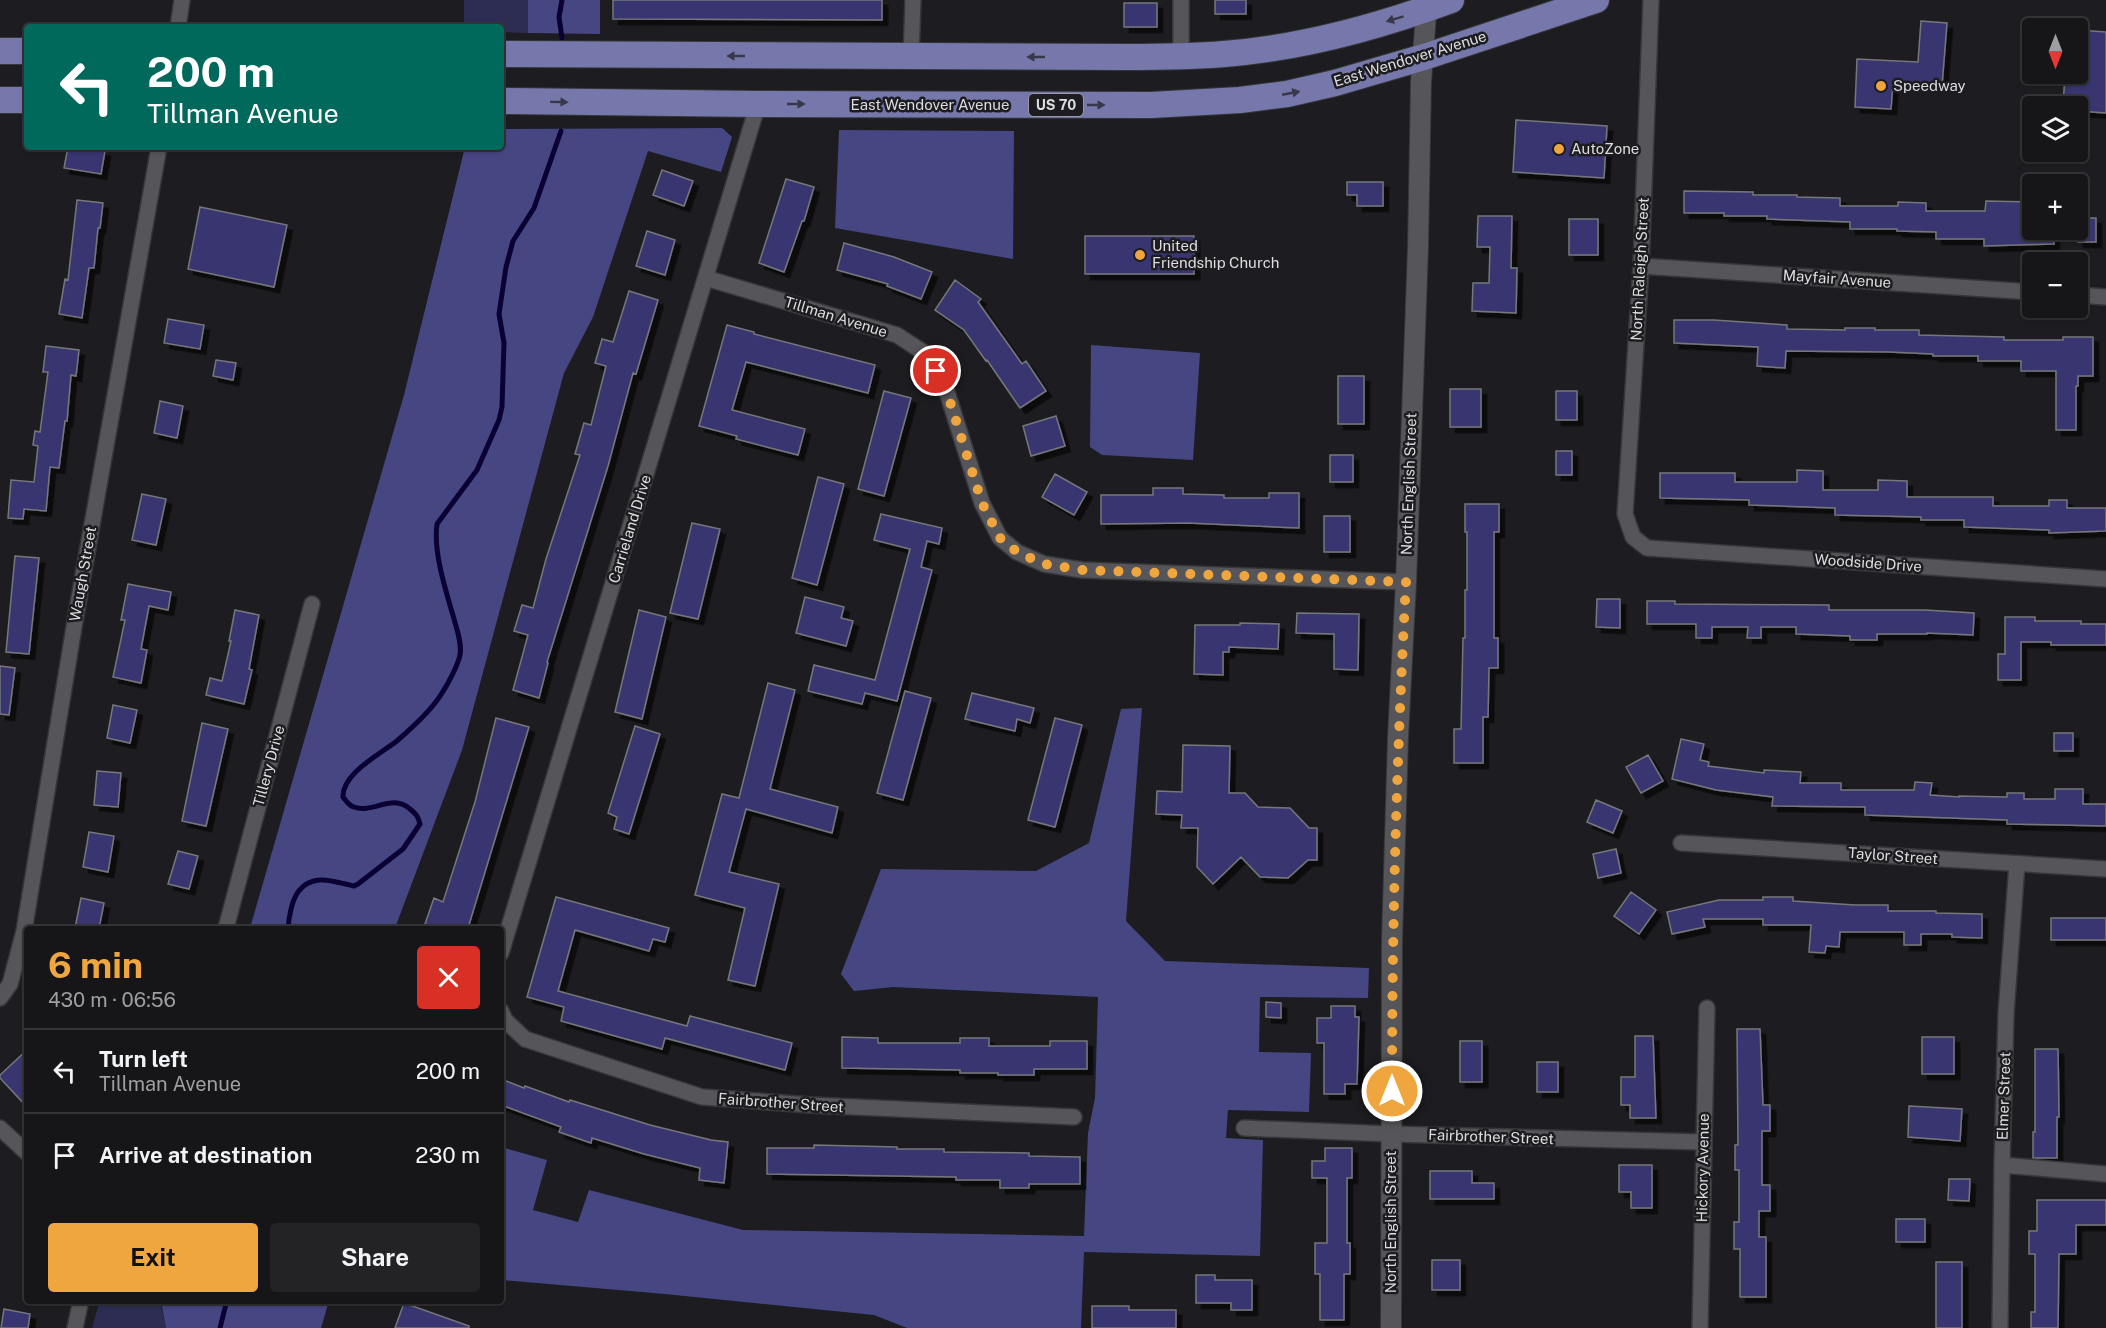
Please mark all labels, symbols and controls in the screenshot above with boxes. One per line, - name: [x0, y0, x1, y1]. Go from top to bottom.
- one-way arrow: [1386, 15, 1404, 24]
- north arrow: [2022, 18, 2088, 84]
- map controls: [2022, 18, 2088, 318]
- street label: East Wendover Avenue: [1331, 27, 1488, 90]
- text: 200 m: [147, 47, 275, 96]
- icon: left: [48, 48, 126, 126]
- one-way arrow: [727, 51, 746, 61]
- one-way arrow: [1027, 52, 1046, 62]
- place label: Speedway: [1893, 77, 1966, 94]
- marker: Speedway: [1874, 79, 1888, 93]
- one-way arrow: [1281, 88, 1300, 97]
- road number: US 70: [1029, 94, 1083, 116]
- street label: East Wendover Avenue: [851, 96, 1009, 113]
- button: layers: [2022, 96, 2088, 162]
- text: Tillman Avenue: [147, 97, 339, 129]
- one-way arrow: [550, 97, 569, 107]
- one-way arrow: [787, 99, 806, 109]
- one-way arrow: [1087, 100, 1106, 110]
- place label: AutoZone: [1571, 140, 1639, 157]
- marker: AutoZone: [1552, 142, 1566, 156]
- button: +: [2022, 174, 2088, 240]
- street label: North Raleigh Street: [1627, 197, 1652, 341]
- place label: United Friendship Church: [1152, 237, 1279, 271]
- marker: United Friendship Church: [1133, 248, 1147, 262]
- button: −: [2022, 252, 2088, 318]
- street label: Mayfair Avenue: [1782, 266, 1892, 291]
- street label: Tillman Avenue: [783, 293, 890, 340]
- pin: [910, 345, 961, 396]
- icon: arrive: [919, 354, 952, 387]
- street label: North English Street: [1398, 412, 1419, 555]
- street label: Carrieland Drive: [605, 473, 654, 585]
- street label: Waugh Street: [66, 525, 99, 623]
- street label: Woodside Drive: [1814, 550, 1922, 575]
- street label: Tillery Drive: [250, 723, 288, 808]
- street label: Taylor Street: [1848, 844, 1939, 867]
- text: 6 min: [48, 944, 143, 986]
- button: close: [417, 946, 480, 1009]
- text: 430 m · 06:56: [48, 988, 176, 1012]
- text: Turn left: [99, 1046, 188, 1072]
- street label: Elmer Street: [1993, 1051, 2014, 1140]
- icon: left: [48, 1055, 81, 1088]
- text: 200 m: [416, 1058, 480, 1084]
- position arrow: [1360, 1059, 1424, 1123]
- text: Tillman Avenue: [99, 1072, 241, 1096]
- street label: Fairbrother Street: [718, 1090, 845, 1115]
- street label: Hickory Avenue: [1693, 1113, 1712, 1223]
- street label: Fairbrother Street: [1428, 1126, 1554, 1147]
- icon: arrive: [48, 1139, 81, 1172]
- text: Arrive at destination: [99, 1142, 312, 1168]
- text: 230 m: [415, 1142, 480, 1168]
- street label: North English Street: [1382, 1151, 1399, 1293]
- button: Exit: [48, 1223, 258, 1292]
- button: Share: [270, 1223, 480, 1292]

